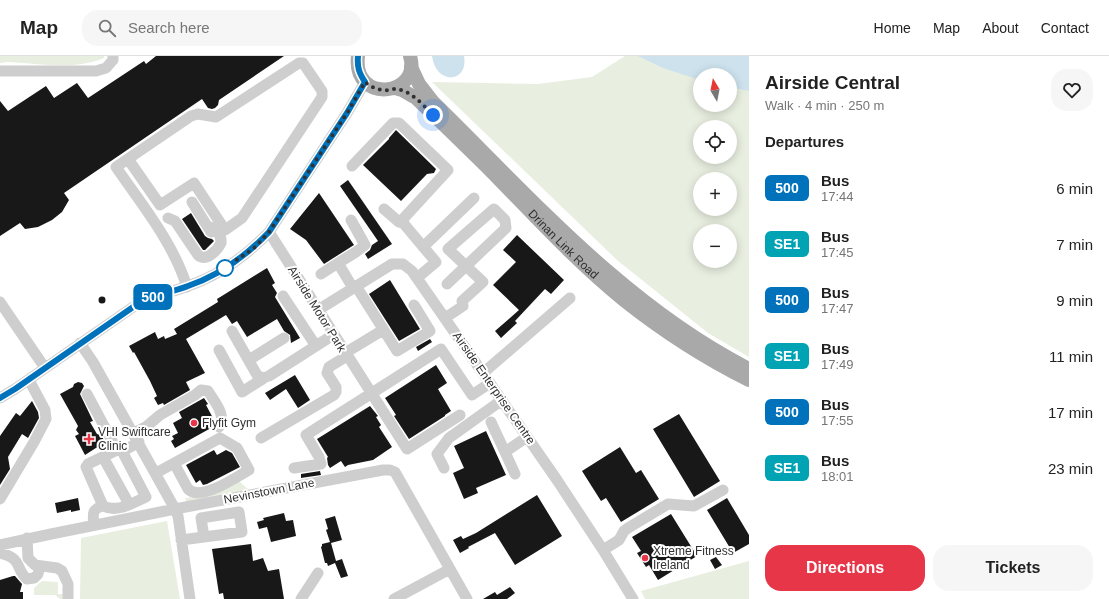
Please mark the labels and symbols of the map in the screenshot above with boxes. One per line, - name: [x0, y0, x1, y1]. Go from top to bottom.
- north arrow: [693, 68, 737, 112]
- your location: [423, 105, 443, 125]
- street label: Drinan Link Road: [525, 207, 601, 282]
- unlabelled marker: [216, 259, 234, 277]
- street label: Airside Motor Park: [285, 263, 350, 355]
- line badge: 500: [130, 284, 176, 310]
- street label: Airside Enterprise Centre: [450, 329, 538, 447]
- place label: Flyfit Gym: [202, 416, 256, 430]
- marker: Flyfit Gym: [189, 418, 199, 428]
- place label: VHI Swiftcare Clinic: [98, 425, 171, 453]
- marker: VHI Swiftcare Clinic: [83, 433, 95, 445]
- street label: Nevinstown Lane: [222, 475, 316, 507]
- place label: Xtreme Fitness Ireland: [653, 544, 734, 572]
- marker: Xtreme Fitness Ireland: [640, 553, 650, 563]

